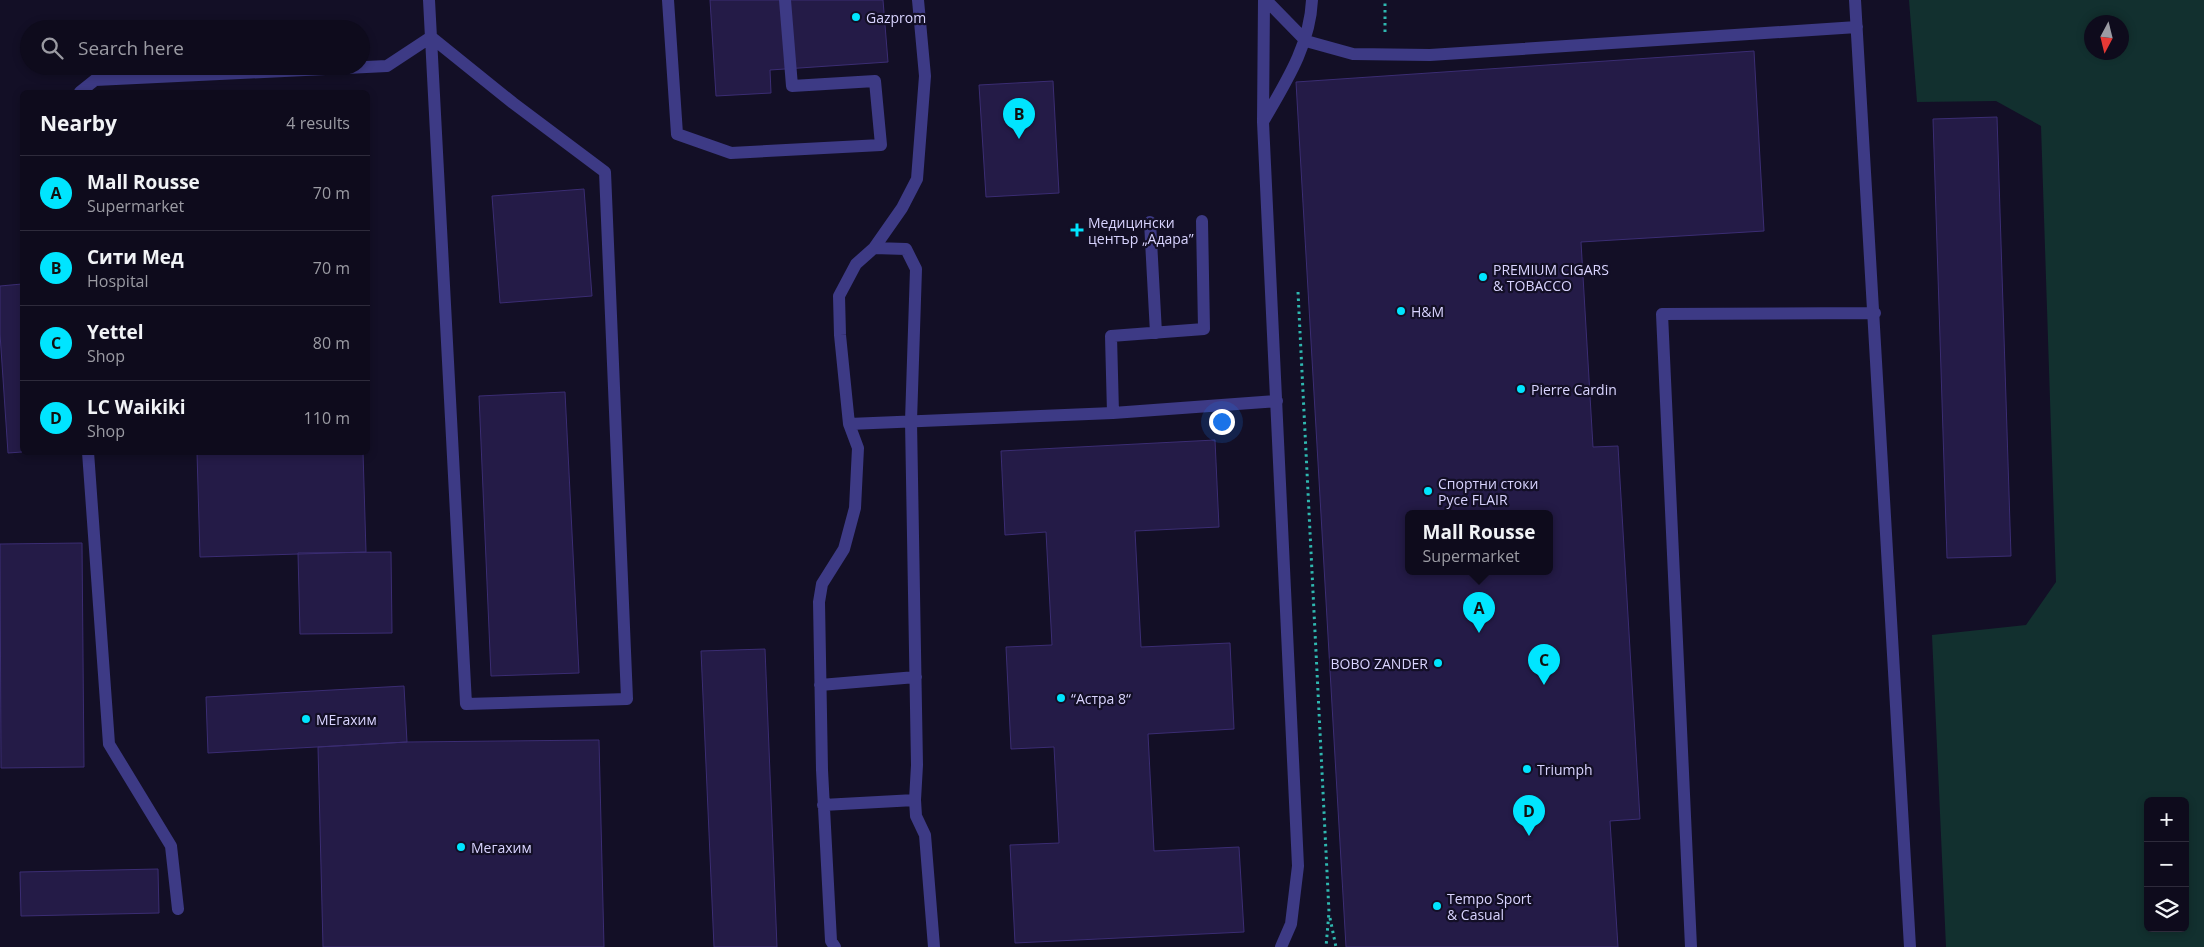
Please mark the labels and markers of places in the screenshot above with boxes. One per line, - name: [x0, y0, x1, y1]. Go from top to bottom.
- place label: Gazprom: [866, 8, 926, 27]
- marker: Gazprom: [850, 11, 862, 23]
- pin: B: [1003, 98, 1035, 139]
- place label: Медицински център „Адара”: [1088, 213, 1194, 248]
- marker: Медицински център „Адара”: [1070, 223, 1084, 237]
- place label: PREMIUM CIGARS & TOBACCO: [1493, 260, 1609, 295]
- marker: PREMIUM CIGARS & TOBACCO: [1477, 271, 1489, 283]
- place label: H&M: [1411, 302, 1444, 321]
- marker: H&M: [1395, 305, 1407, 317]
- place label: Pierre Cardin: [1531, 380, 1617, 399]
- marker: Pierre Cardin: [1515, 383, 1527, 395]
- place label: Спортни стоки Русе FLAIR: [1438, 474, 1538, 509]
- marker: Спортни стоки Русе FLAIR: [1422, 485, 1434, 497]
- pin: A: [1463, 592, 1495, 633]
- pin: C: [1528, 644, 1560, 685]
- place label: BOBO ZANDER: [1331, 654, 1428, 673]
- marker: BOBO ZANDER: [1432, 657, 1444, 669]
- place label: “Астра 8“: [1071, 689, 1131, 708]
- marker: “Астра 8“: [1055, 692, 1067, 704]
- place label: МЕгахим: [316, 710, 377, 729]
- marker: МЕгахим: [300, 713, 312, 725]
- place label: Triumph: [1537, 760, 1593, 779]
- marker: Triumph: [1521, 763, 1533, 775]
- pin: D: [1513, 795, 1545, 836]
- place label: Мегахим: [471, 838, 532, 857]
- marker: Мегахим: [455, 841, 467, 853]
- place label: Tempo Sport & Casual: [1447, 889, 1532, 924]
- marker: Tempo Sport & Casual: [1431, 900, 1443, 912]

